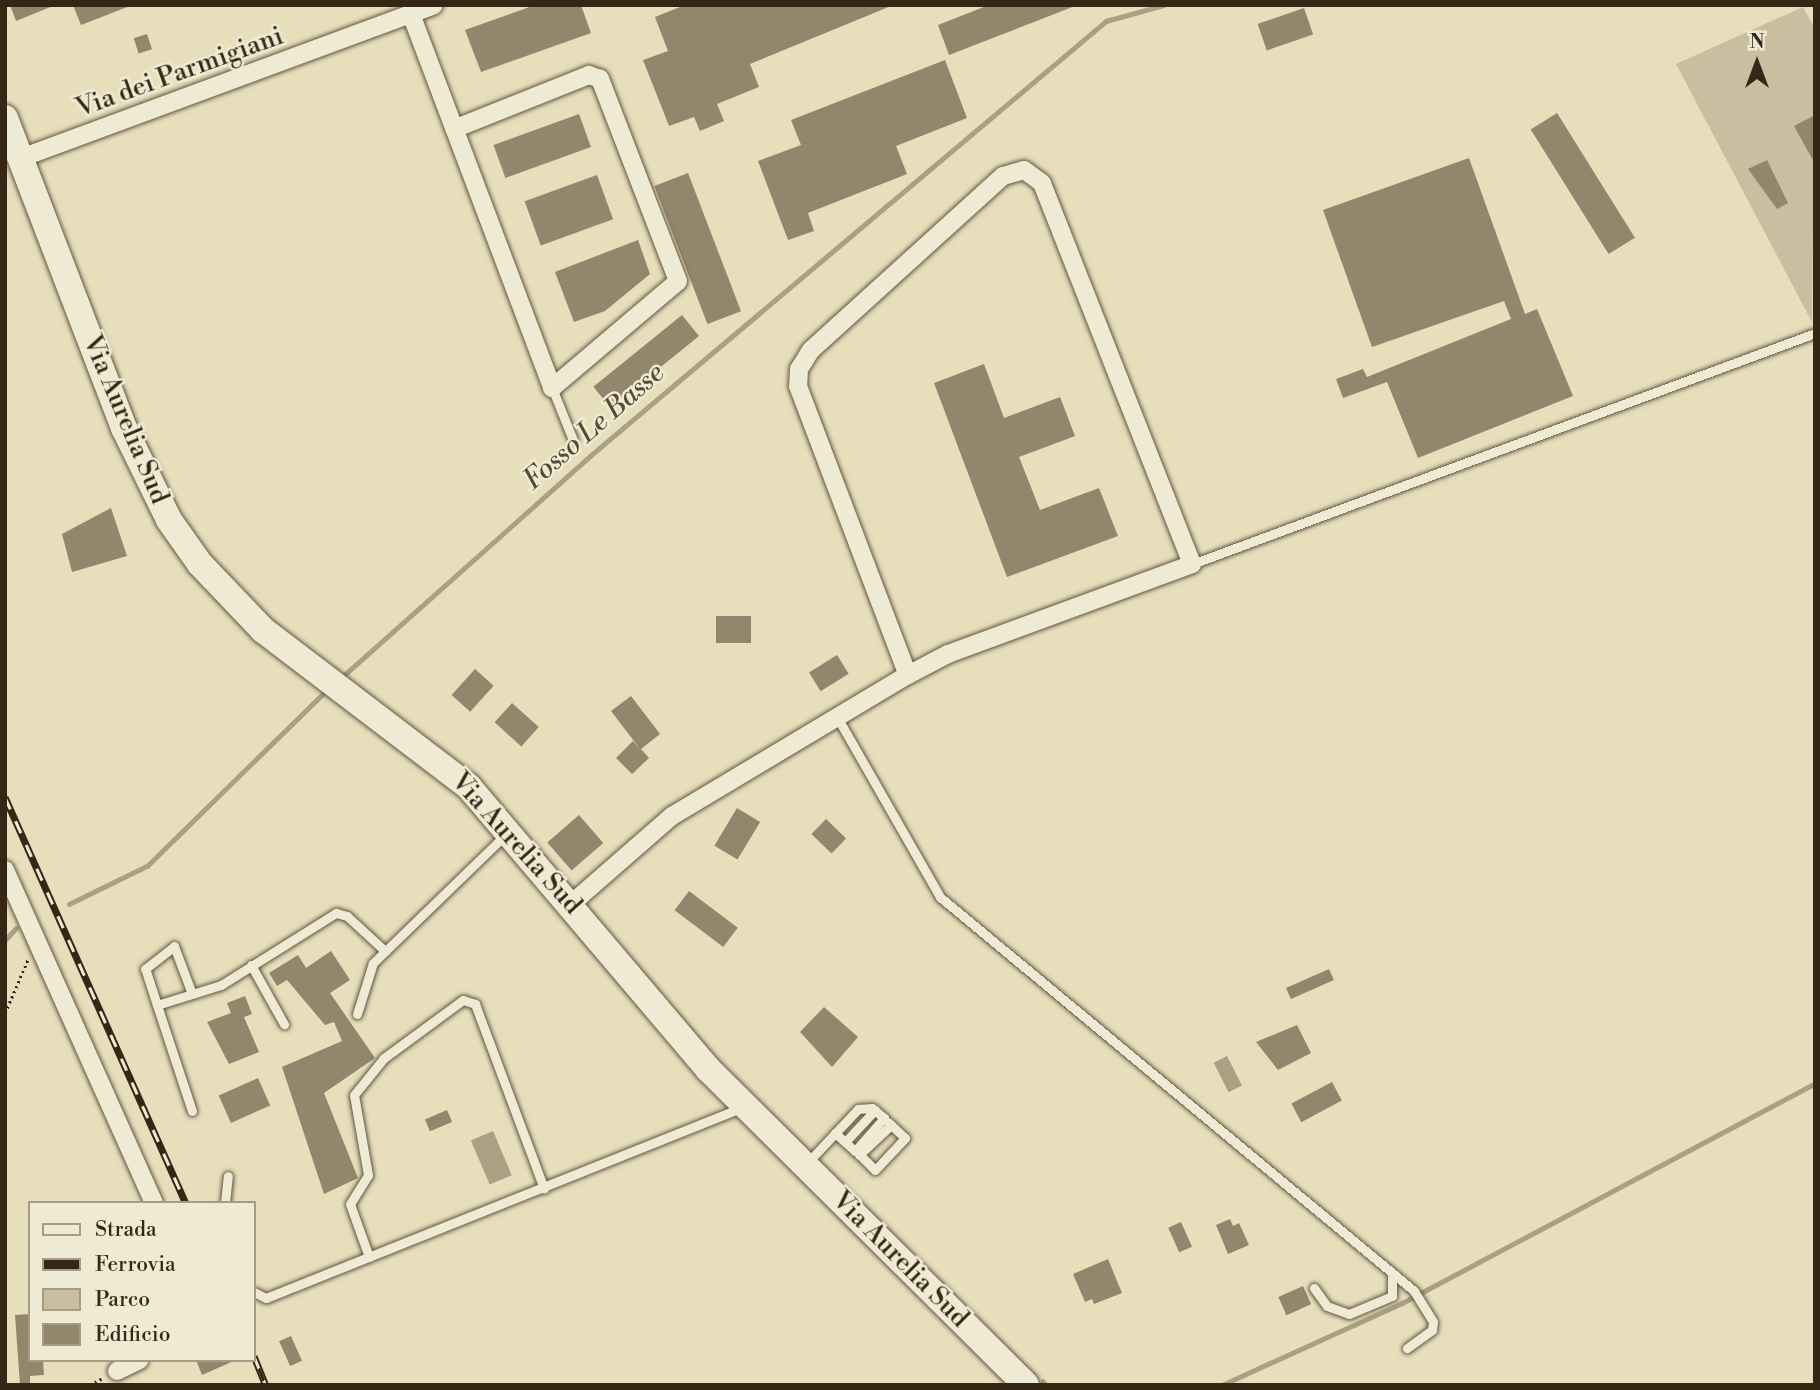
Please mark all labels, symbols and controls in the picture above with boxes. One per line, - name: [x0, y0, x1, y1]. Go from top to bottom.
- street label: Via dei Parmigiani: [72, 21, 288, 125]
- north arrow: [1722, 28, 1792, 98]
- text: N: [1749, 30, 1765, 54]
- street label: Via Aurelia Sud: [75, 331, 175, 509]
- water label: Fosso Le Basse: [517, 357, 671, 497]
- street label: Via Aurelia Sud: [444, 767, 588, 921]
- street label: Via Aurelia Sud: [825, 1185, 975, 1335]
- legend: [28, 1201, 256, 1362]
- text: Strada: [95, 1217, 157, 1243]
- text: Ferrovia: [95, 1252, 176, 1278]
- text: Parco: [95, 1287, 150, 1313]
- text: Edificio: [95, 1322, 171, 1348]

